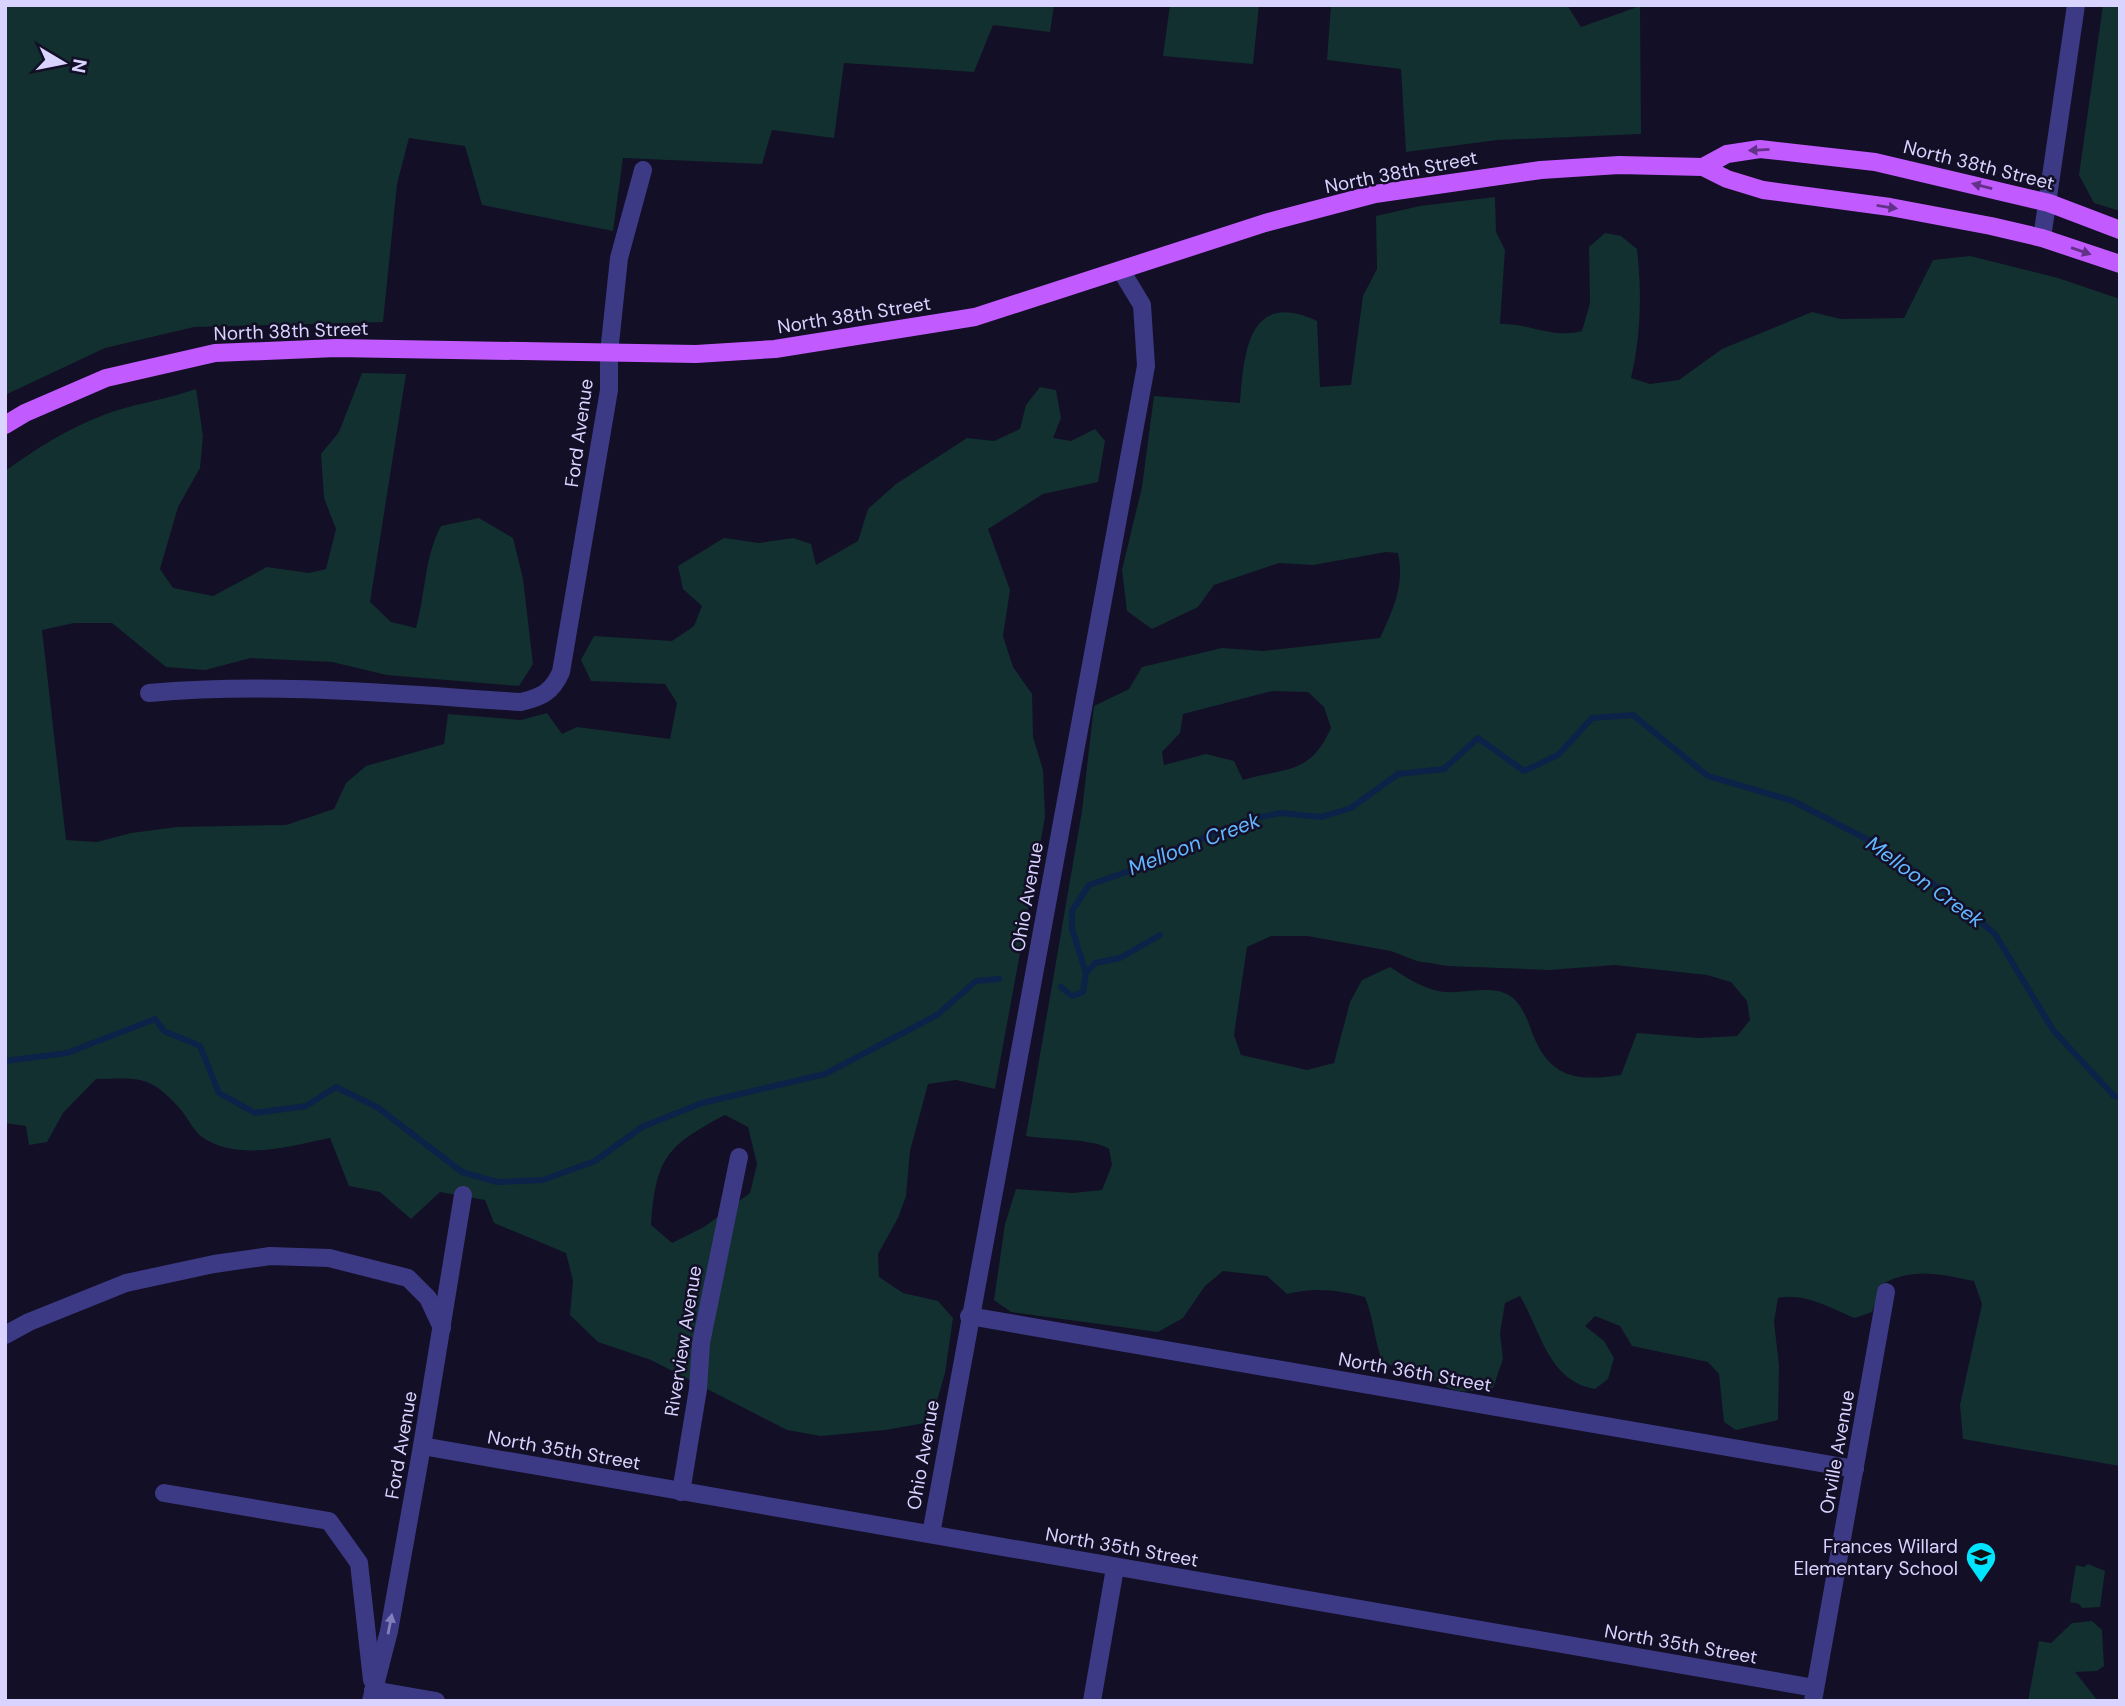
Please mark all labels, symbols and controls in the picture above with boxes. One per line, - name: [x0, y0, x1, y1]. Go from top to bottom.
- north arrow: [28, 28, 98, 98]
- text: N: [66, 57, 93, 75]
- street label: North 38th Street: [1901, 134, 2057, 196]
- street label: North 38th Street: [1323, 145, 1479, 199]
- one-way arrow: [1747, 145, 1769, 156]
- one-way arrow: [1971, 180, 1993, 191]
- one-way arrow: [1876, 202, 1898, 213]
- one-way arrow: [2070, 246, 2091, 257]
- street label: North 38th Street: [776, 291, 932, 339]
- street label: North 38th Street: [213, 316, 369, 346]
- street label: Ford Avenue: [559, 377, 599, 489]
- water label: Melloon Creek: [1124, 806, 1264, 882]
- water label: Melloon Creek: [1860, 830, 1990, 934]
- street label: Ohio Avenue: [1005, 840, 1049, 954]
- street label: Riverview Avenue: [659, 1264, 707, 1418]
- street label: North 36th Street: [1336, 1346, 1494, 1398]
- street label: Orville Avenue: [1814, 1388, 1860, 1516]
- street label: Ford Avenue: [379, 1389, 423, 1501]
- street label: Ohio Avenue: [901, 1398, 945, 1512]
- street label: North 35th Street: [486, 1424, 642, 1476]
- street label: North 35th Street: [1044, 1521, 1200, 1573]
- place label: Frances Willard Elementary School: [1794, 1534, 1958, 1581]
- school or university icon: Frances Willard Elementary School: [1964, 1540, 1998, 1584]
- one-way arrow: [384, 1613, 395, 1635]
- street label: North 35th Street: [1603, 1618, 1759, 1670]

